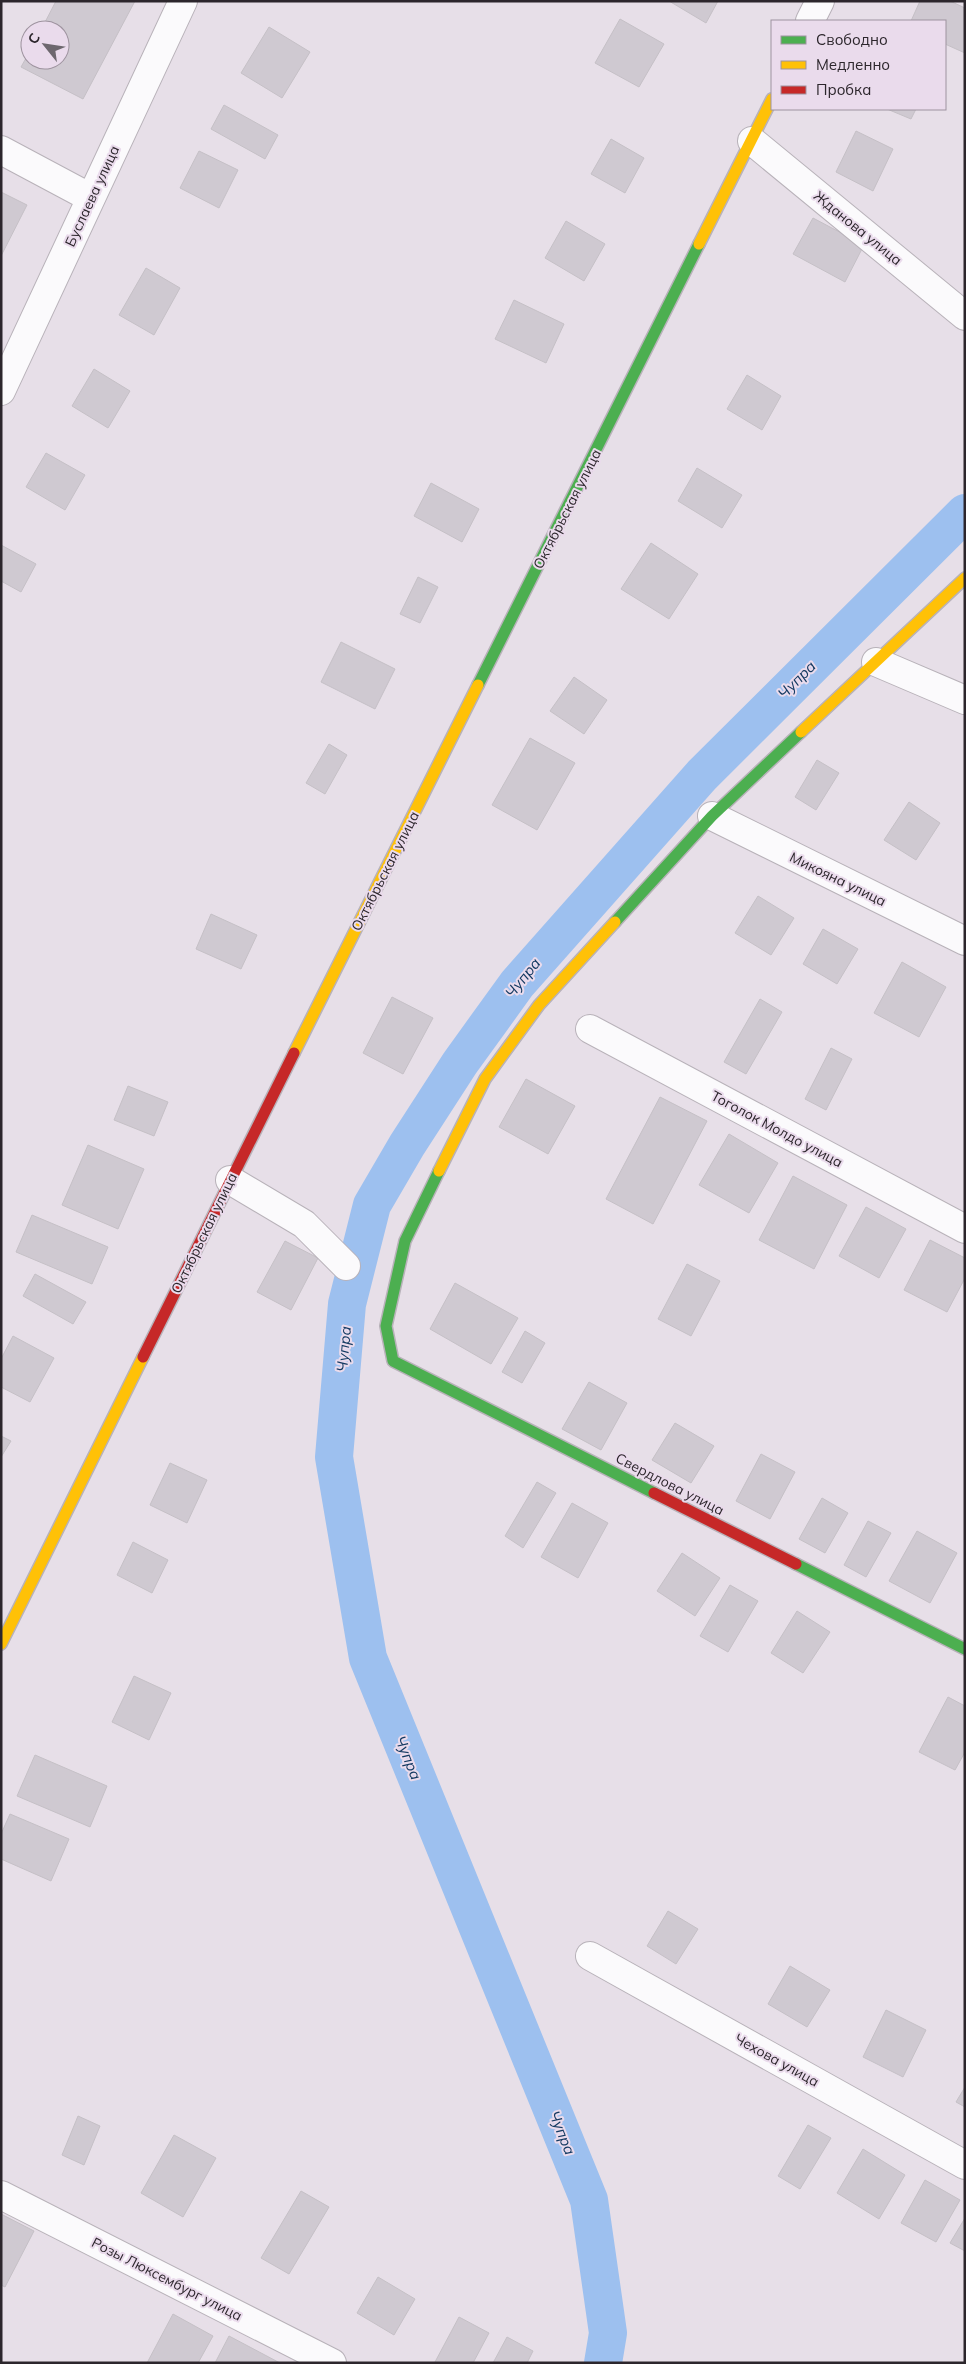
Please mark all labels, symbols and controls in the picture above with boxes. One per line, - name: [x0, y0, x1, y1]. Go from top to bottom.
- north arrow: [20, 20, 70, 70]
- legend: [771, 20, 946, 110]
- text: С: [24, 30, 44, 47]
- text: Свободно: [816, 30, 888, 49]
- text: Медленно: [816, 55, 890, 74]
- text: Пробка: [816, 80, 871, 99]
- street label: Буслаева улица: [61, 143, 123, 249]
- street label: Жданова улица: [810, 187, 906, 269]
- street label: Октябрьская улица: [529, 446, 605, 572]
- water label: Чупра: [774, 657, 820, 703]
- street label: Октябрьская улица: [347, 808, 423, 934]
- street label: Микояна улица: [787, 848, 889, 910]
- water label: Чупра: [501, 954, 544, 1001]
- street label: Тоголок Молдо улица: [708, 1087, 846, 1171]
- street label: Октябрьская улица: [167, 1170, 241, 1296]
- water label: Чупра: [332, 1325, 355, 1373]
- street label: Свердлова улица: [613, 1449, 727, 1519]
- water label: Чупра: [391, 1733, 426, 1783]
- street label: Чехова улица: [732, 2029, 822, 2091]
- water label: Чупра: [545, 2108, 580, 2158]
- street label: Розы Люксембург улица: [89, 2233, 245, 2325]

